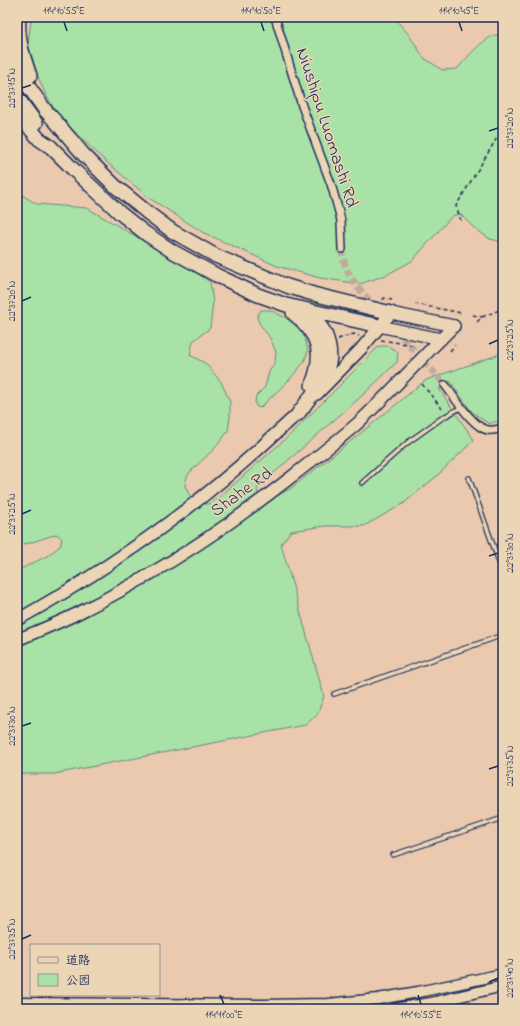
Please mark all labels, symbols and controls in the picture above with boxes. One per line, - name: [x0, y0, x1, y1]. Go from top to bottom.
- text: 114°10'55"E: [43, 4, 85, 19]
- text: 114°10'50"E: [241, 4, 281, 19]
- text: 114°10'45"E: [439, 4, 479, 19]
- street label: Niushipu Luomashi Rd: [288, 45, 364, 211]
- text: 22°37'15"N: [5, 68, 20, 108]
- text: 22°37'20"N: [503, 108, 518, 148]
- text: 22°37'20"N: [5, 281, 20, 321]
- text: 22°37'25"N: [503, 319, 518, 361]
- street label: Shahe Rd: [206, 462, 278, 524]
- text: 22°37'25"N: [5, 493, 20, 535]
- text: 22°37'30"N: [503, 533, 518, 573]
- text: 22°37'30"N: [5, 706, 20, 746]
- text: 22°37'35"N: [503, 745, 518, 786]
- text: 22°37'35"N: [5, 918, 20, 959]
- legend: [30, 944, 160, 996]
- text: 道路: [66, 952, 90, 970]
- text: 22°37'40"N: [503, 958, 518, 998]
- text: 公园: [66, 972, 90, 990]
- text: 114°11'00"E: [205, 1008, 243, 1023]
- text: 114°10'55"E: [400, 1008, 442, 1023]

